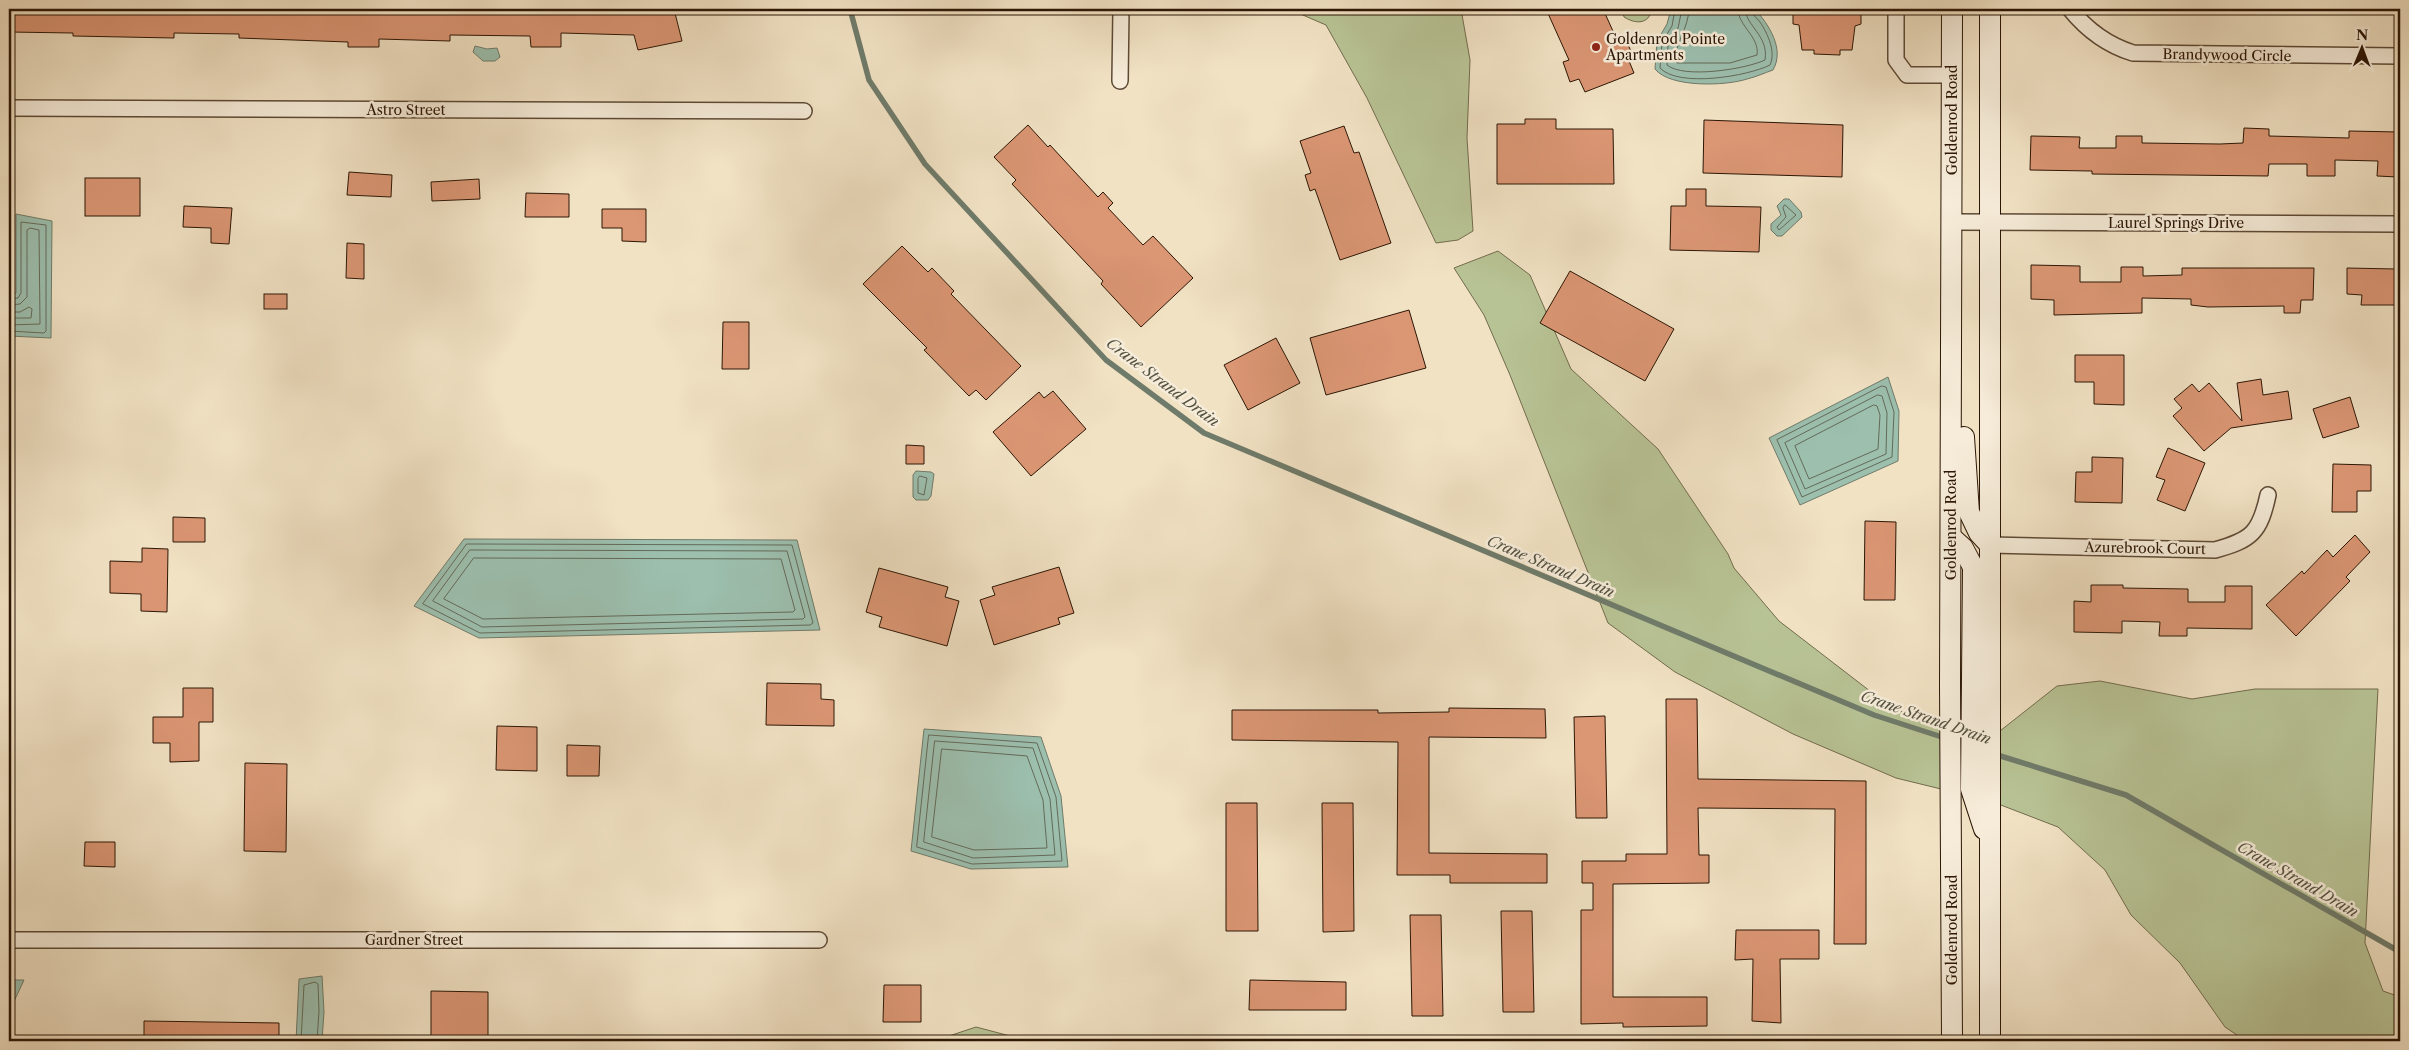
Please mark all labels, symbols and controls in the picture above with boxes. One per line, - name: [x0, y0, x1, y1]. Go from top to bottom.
- north arrow: [2336, 22, 2386, 72]
- text: N: [2356, 26, 2368, 44]
- place label: Goldenrod Pointe Apartments: [1605, 30, 1725, 64]
- marker: Goldenrod Pointe Apartments: [1590, 41, 1602, 53]
- street label: Brandywood Circle: [2163, 45, 2292, 65]
- street label: Goldenrod Road: [1943, 64, 1961, 175]
- street label: Astro Street: [365, 101, 446, 119]
- street label: Laurel Springs Drive: [2108, 214, 2244, 232]
- water label: Crane Strand Drain: [1103, 333, 1223, 431]
- street label: Goldenrod Road: [1942, 469, 1960, 580]
- water label: Crane Strand Drain: [1485, 531, 1617, 601]
- street label: Azurebrook Court: [2083, 538, 2206, 558]
- water label: Crane Strand Drain: [1858, 686, 1994, 748]
- water label: Crane Strand Drain: [2234, 837, 2362, 921]
- street label: Goldenrod Road: [1943, 874, 1961, 985]
- street label: Gardner Street: [365, 931, 463, 949]

